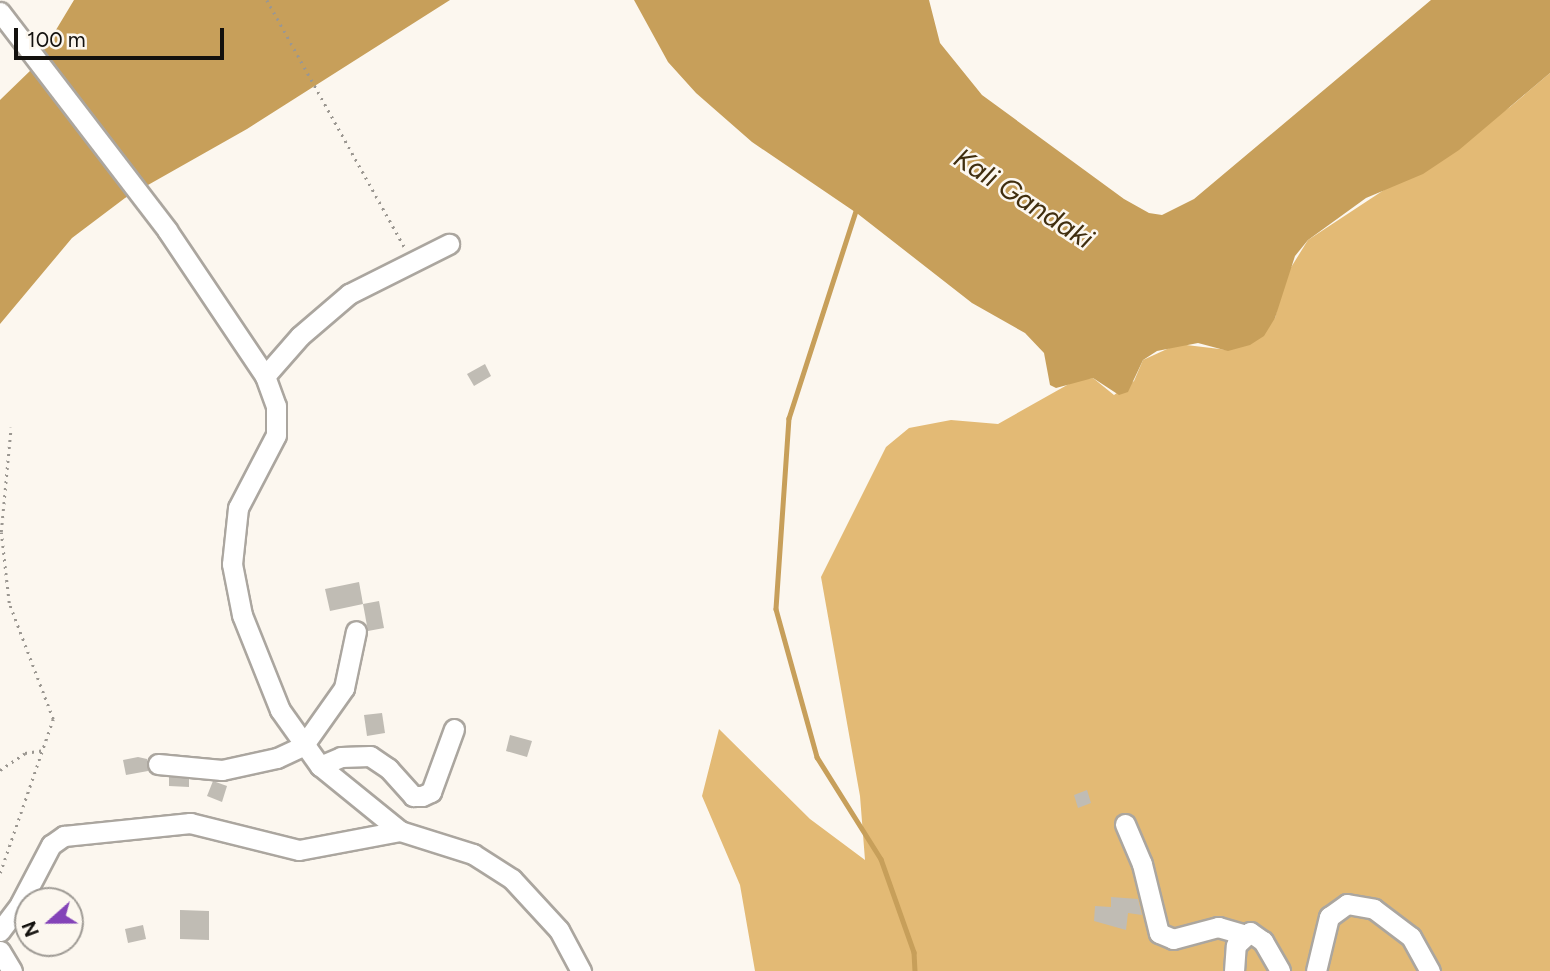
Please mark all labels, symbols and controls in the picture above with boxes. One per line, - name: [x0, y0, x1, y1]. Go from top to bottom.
- scale bar: [18, 14, 228, 58]
- text: 100 m: [27, 27, 86, 52]
- water label: Kali Gandaki: [948, 141, 1100, 255]
- north arrow: [14, 887, 84, 957]
- text: N: [17, 918, 44, 940]

